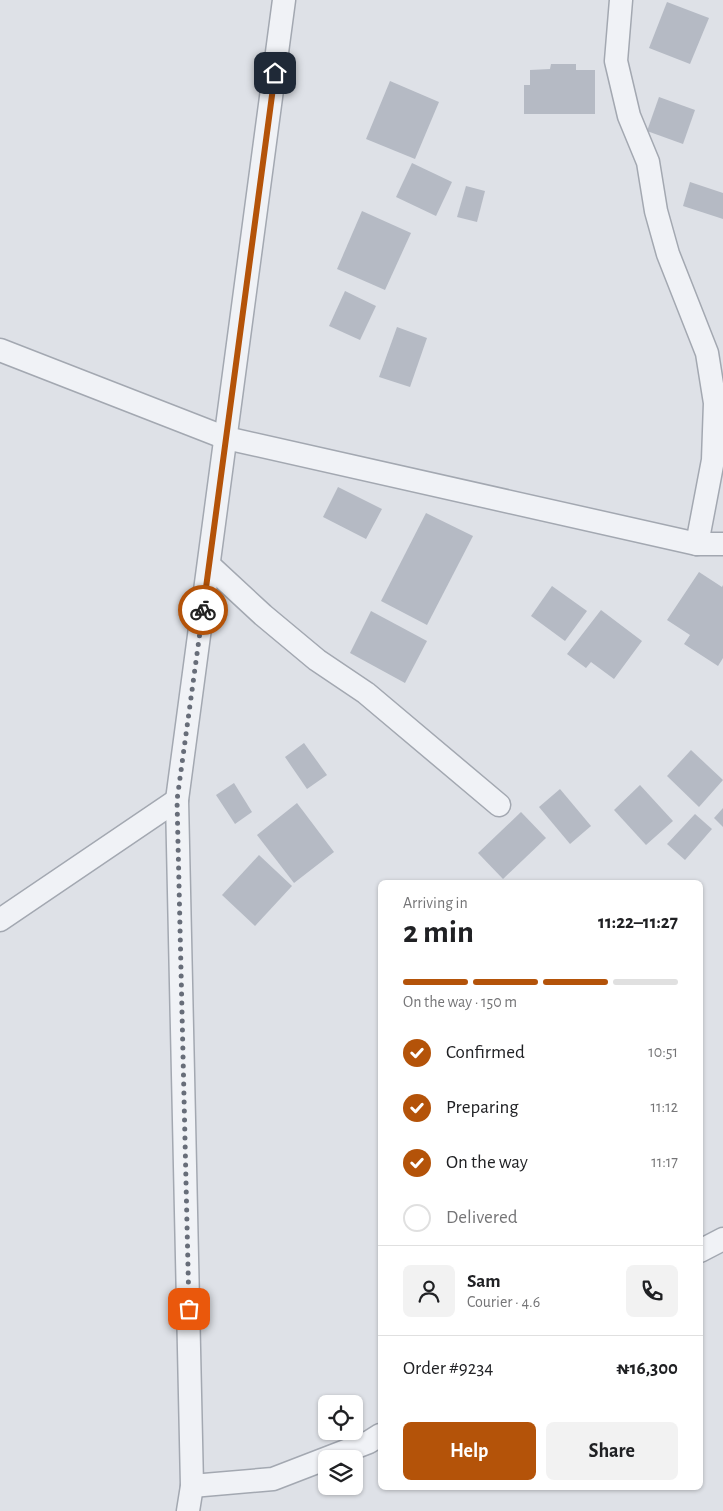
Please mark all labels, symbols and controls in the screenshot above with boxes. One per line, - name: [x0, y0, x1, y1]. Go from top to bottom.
- pin: [254, 52, 296, 94]
- icon: home: [261, 59, 289, 87]
- courier: [178, 585, 228, 635]
- icon: bike: [189, 596, 217, 624]
- text: Arriving in: [403, 895, 468, 911]
- text: 11:22–11:27: [598, 913, 678, 932]
- text: 2 min: [403, 916, 474, 948]
- text: On the way · 150 m: [403, 994, 517, 1010]
- icon: check: [403, 1039, 431, 1067]
- text: Confirmed: [446, 1043, 525, 1062]
- text: 10:51: [648, 1044, 678, 1060]
- icon: check: [403, 1094, 431, 1122]
- text: Preparing: [446, 1098, 519, 1117]
- text: 11:12: [651, 1099, 678, 1115]
- icon: check: [403, 1149, 431, 1177]
- text: On the way: [446, 1153, 528, 1172]
- text: 11:17: [651, 1154, 678, 1170]
- text: Delivered: [446, 1208, 518, 1227]
- button: person: [403, 1265, 455, 1317]
- button: phone: [626, 1265, 678, 1317]
- text: Sam: [467, 1272, 501, 1291]
- pin: [168, 1288, 210, 1330]
- text: Courier · 4.6: [467, 1294, 540, 1310]
- icon: bag: [175, 1295, 203, 1323]
- text: Order #9234: [403, 1359, 493, 1378]
- text: ₦16,300: [616, 1359, 678, 1378]
- map controls: [318, 1395, 363, 1495]
- button: locate: [318, 1395, 363, 1440]
- button: Help: [403, 1422, 536, 1480]
- button: Share: [546, 1422, 678, 1480]
- button: layers: [318, 1450, 363, 1495]

